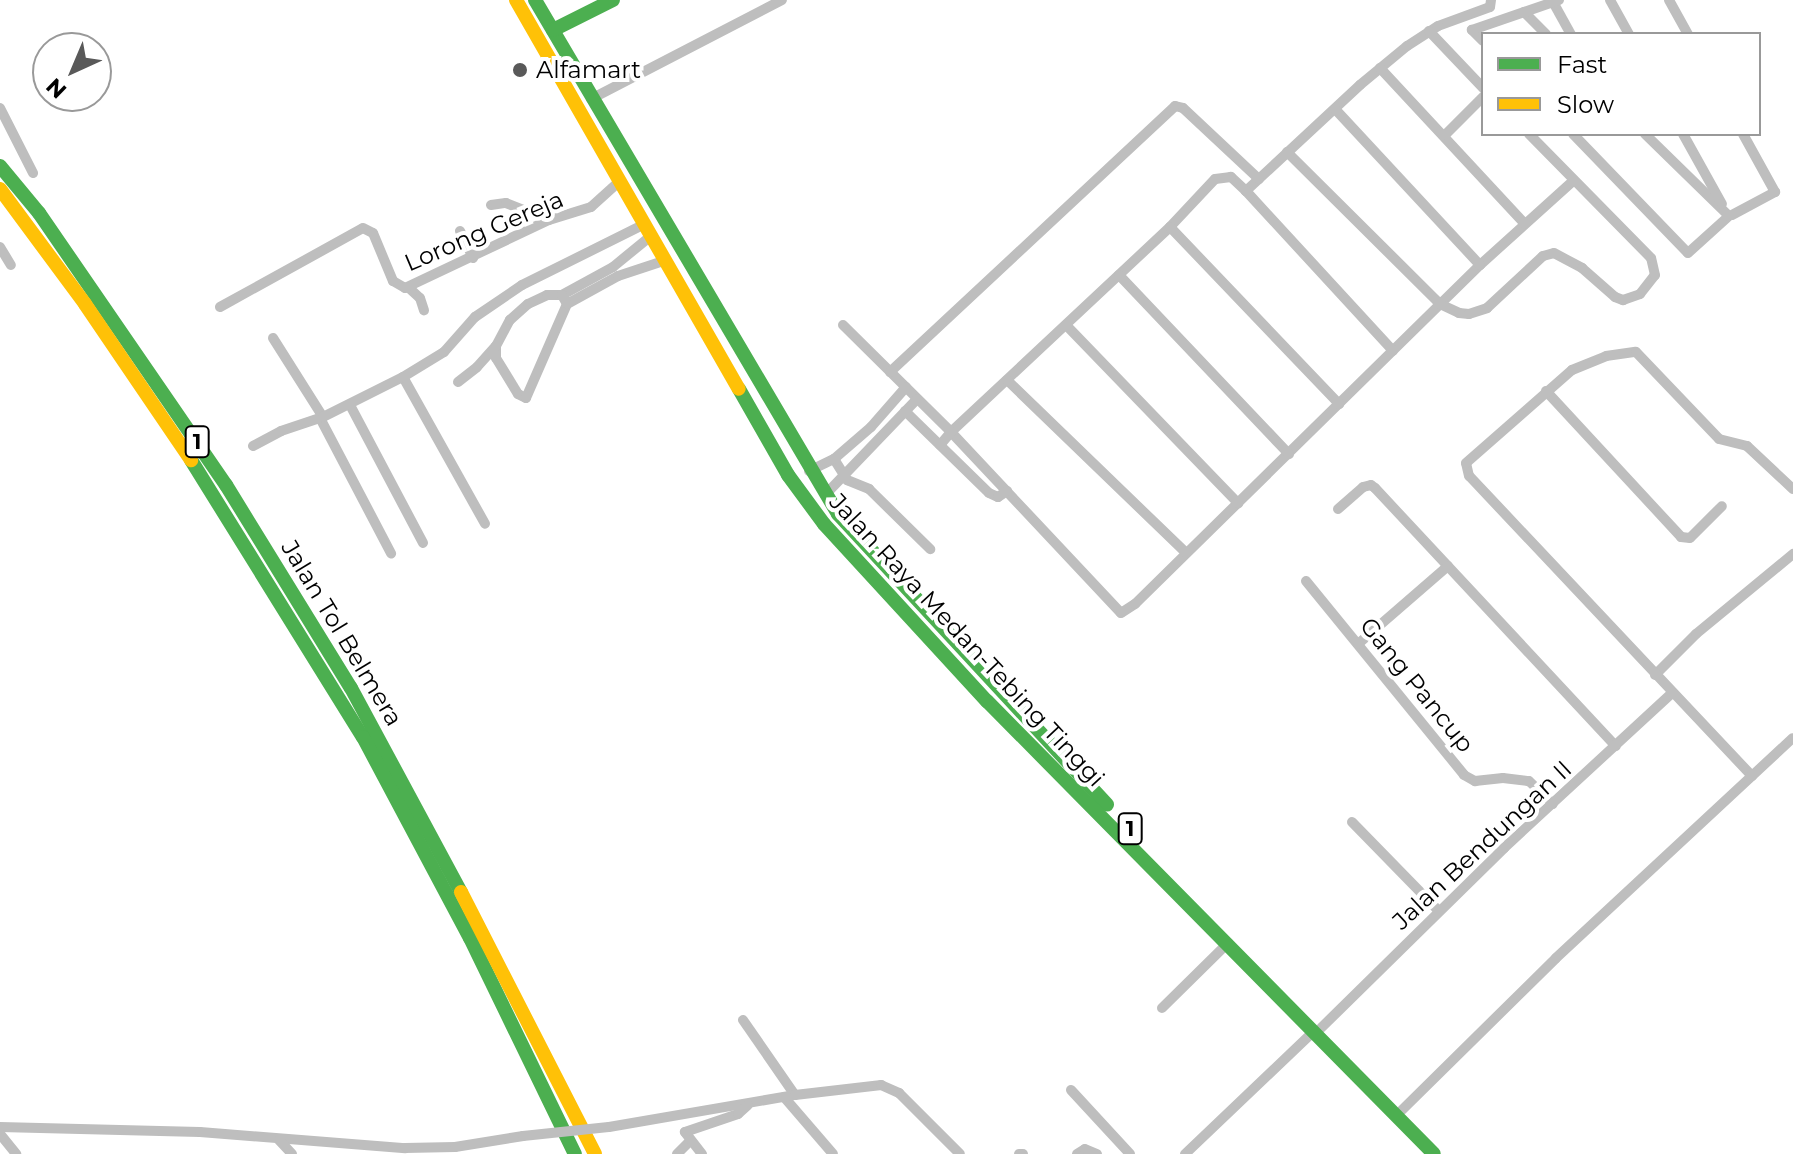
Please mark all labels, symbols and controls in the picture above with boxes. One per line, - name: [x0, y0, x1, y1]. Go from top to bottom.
- north arrow: [32, 32, 112, 112]
- legend: [1481, 32, 1761, 136]
- text: Fast: [1557, 50, 1607, 79]
- place label: Alfamart: [536, 56, 641, 84]
- marker: Alfamart: [511, 61, 529, 79]
- text: N: [41, 72, 72, 104]
- text: Slow: [1557, 90, 1614, 119]
- street label: Lorong Gereja: [400, 185, 568, 277]
- road number: 1: [183, 424, 211, 460]
- street label: Jalan Raya Medan-Tebing Tinggi: [823, 488, 1111, 792]
- street label: Jalan Tol Belmera: [275, 535, 409, 731]
- street label: Gang Pancup: [1354, 612, 1480, 758]
- street label: Jalan Bendungan II: [1386, 755, 1578, 935]
- road number: 1: [1116, 811, 1144, 847]

